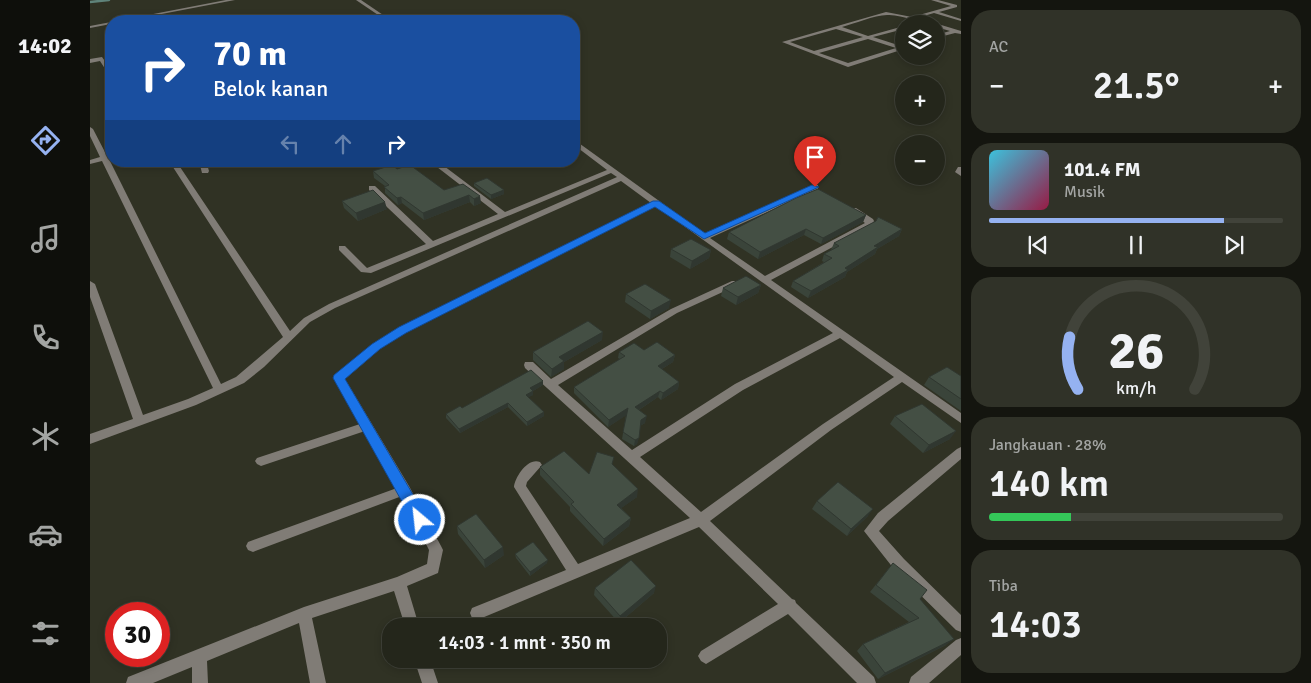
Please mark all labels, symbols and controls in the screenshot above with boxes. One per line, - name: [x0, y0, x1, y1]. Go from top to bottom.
- map controls: [895, 15, 945, 185]
- button: layers: [895, 15, 945, 65]
- text: 14:02: [18, 32, 72, 59]
- text: 70 m: [213, 32, 287, 75]
- icon: right: [130, 35, 195, 100]
- text: AC: [989, 37, 1008, 57]
- text: 21.5°: [1093, 62, 1179, 109]
- text: −: [989, 69, 1004, 103]
- text: +: [1268, 69, 1283, 103]
- text: Belok kanan: [213, 75, 328, 102]
- button: +: [895, 75, 945, 125]
- icon: directions: [28, 123, 63, 158]
- icon: left: [276, 130, 304, 158]
- icon: ahead: [329, 130, 357, 158]
- icon: right: [382, 130, 410, 158]
- button: −: [895, 135, 945, 185]
- pin: [794, 136, 836, 187]
- icon: arrive: [801, 143, 829, 171]
- text: 101.4 FM: [1064, 158, 1141, 182]
- text: Musik: [1064, 182, 1105, 202]
- icon: music: [28, 221, 63, 256]
- icon: previous: [1024, 231, 1052, 259]
- icon: pause: [1122, 231, 1150, 259]
- icon: next: [1220, 231, 1248, 259]
- text: 26: [1108, 319, 1164, 383]
- icon: phone: [28, 320, 63, 355]
- text: km/h: [1116, 377, 1156, 399]
- icon: climate: [28, 419, 63, 454]
- text: Jangkauan · 28%: [989, 435, 1106, 455]
- text: 140 km: [989, 460, 1109, 507]
- position arrow: [393, 493, 445, 545]
- icon: car: [28, 517, 63, 552]
- text: Tiba: [989, 576, 1018, 596]
- text: 14:03: [989, 601, 1082, 648]
- speed limit sign: 30: [105, 602, 170, 667]
- icon: filters: [28, 616, 63, 651]
- text: 14:03 · 1 mnt · 350 m: [438, 631, 611, 655]

